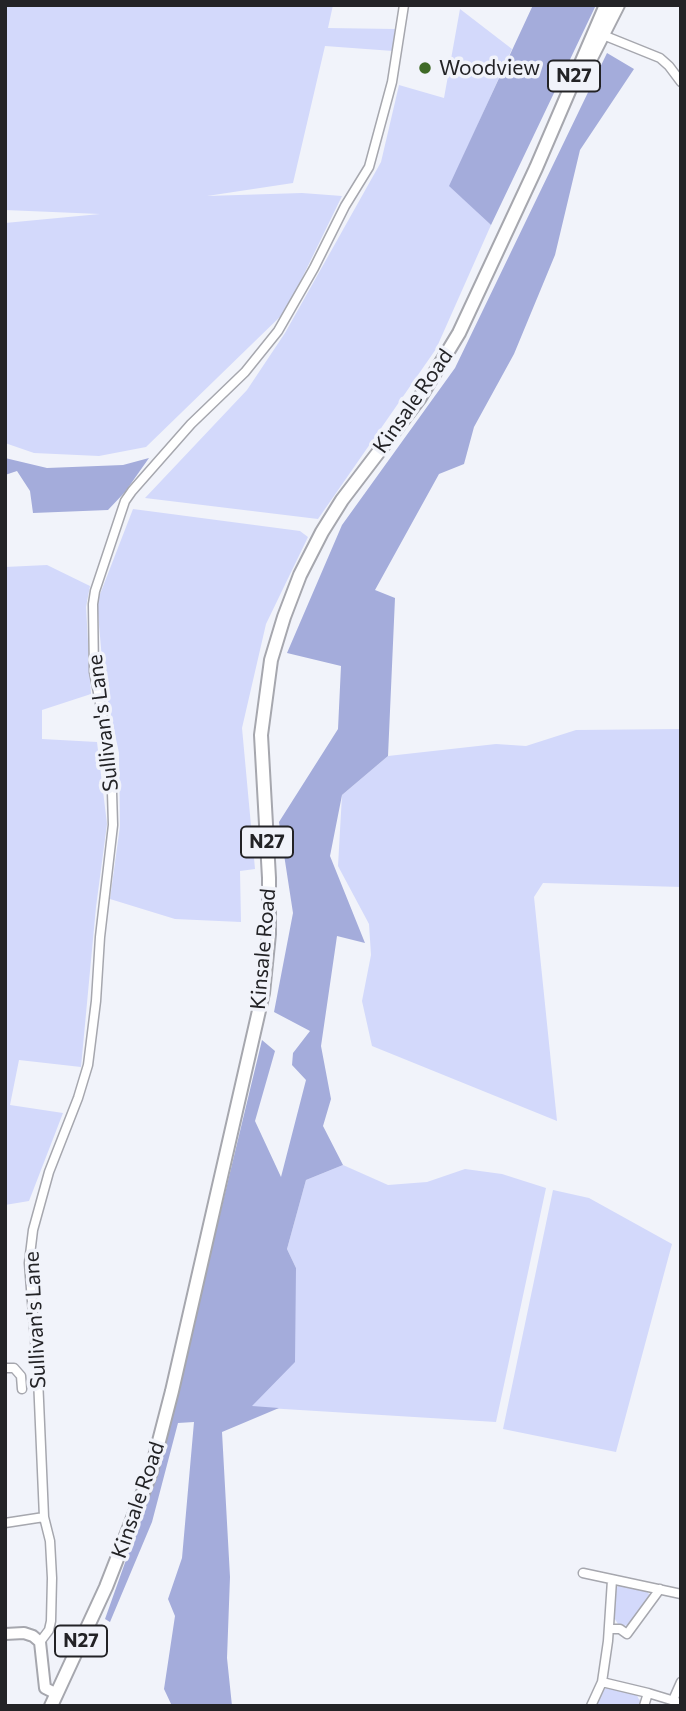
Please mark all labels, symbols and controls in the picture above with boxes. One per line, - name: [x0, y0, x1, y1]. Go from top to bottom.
- place label: Woodview: [439, 55, 540, 81]
- marker: Woodview: [417, 60, 433, 76]
- road number: N27: [548, 60, 600, 92]
- street label: Kinsale Road: [368, 344, 458, 458]
- street label: Sullivan's Lane: [82, 653, 124, 793]
- road number: N27: [241, 827, 293, 858]
- street label: Kinsale Road: [245, 887, 281, 1011]
- street label: Sullivan's Lane: [19, 1251, 51, 1389]
- street label: Kinsale Road: [106, 1438, 170, 1562]
- road number: N27: [55, 1625, 107, 1656]

